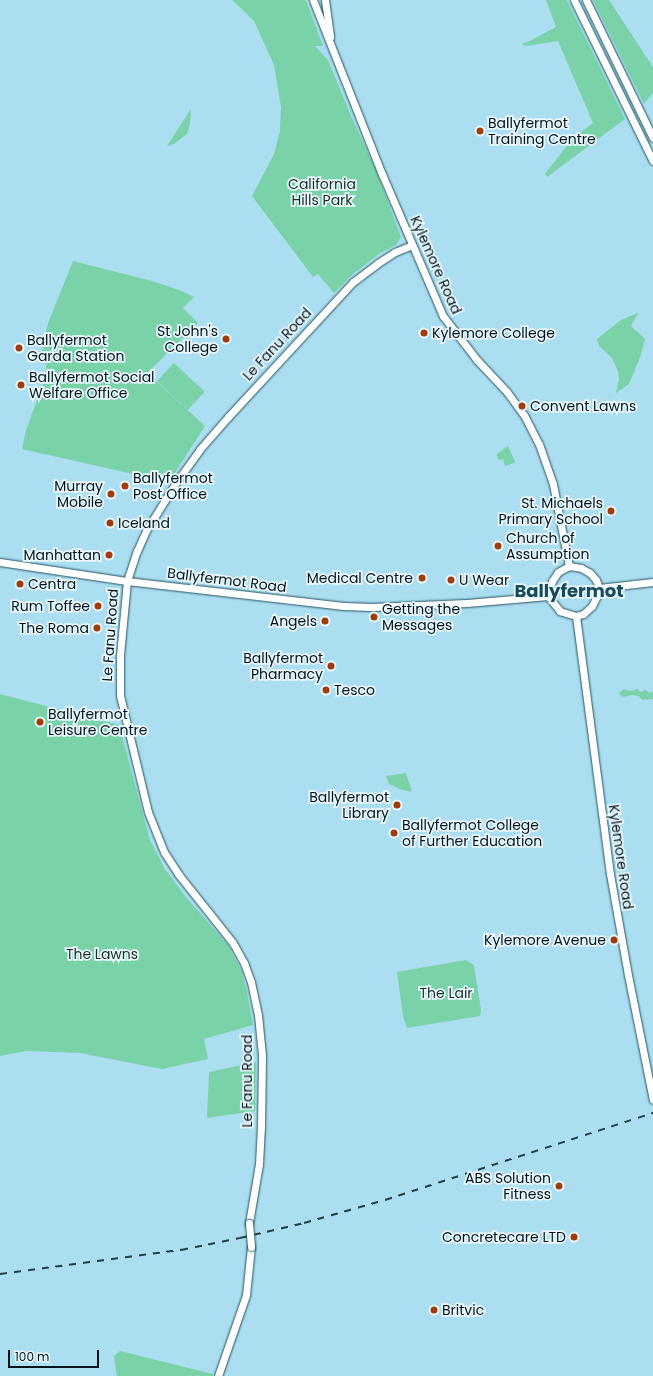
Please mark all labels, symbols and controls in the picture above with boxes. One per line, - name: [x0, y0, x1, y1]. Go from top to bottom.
- place label: Ballyfermot Training Centre: [488, 115, 596, 148]
- marker: Ballyfermot Training Centre: [475, 126, 485, 136]
- park label: California Hills Park: [288, 176, 356, 208]
- street label: Kylemore Road: [407, 213, 465, 317]
- street label: Le Fanu Road: [239, 304, 315, 384]
- place label: St John's College: [157, 323, 218, 356]
- place label: Kylemore College: [432, 325, 555, 341]
- marker: Kylemore College: [419, 328, 429, 338]
- place label: Ballyfermot Garda Station: [27, 332, 124, 364]
- marker: St John's College: [221, 334, 231, 344]
- marker: Ballyfermot Garda Station: [14, 343, 24, 353]
- place label: Ballyfermot Social Welfare Office: [29, 369, 155, 402]
- marker: Ballyfermot Social Welfare Office: [16, 380, 26, 390]
- place label: Convent Lawns: [530, 398, 636, 414]
- marker: Convent Lawns: [517, 401, 527, 411]
- place label: Ballyfermot Post Office: [133, 470, 213, 502]
- place label: Murray Mobile: [54, 478, 103, 510]
- marker: Ballyfermot Post Office: [120, 481, 130, 491]
- marker: Murray Mobile: [106, 489, 116, 499]
- place label: St. Michaels Primary School: [498, 495, 603, 528]
- marker: St. Michaels Primary School: [606, 506, 616, 516]
- place label: Iceland: [118, 515, 170, 531]
- marker: Iceland: [105, 518, 115, 528]
- place label: Church of Assumption: [506, 530, 589, 562]
- marker: Church of Assumption: [493, 541, 503, 551]
- place label: Manhattan: [23, 547, 101, 563]
- marker: Manhattan: [104, 550, 114, 560]
- street label: Ballyfermot Road: [166, 564, 288, 596]
- place label: Medical Centre: [307, 570, 413, 586]
- marker: Medical Centre: [416, 572, 428, 584]
- place label: U Wear: [459, 572, 509, 588]
- marker: U Wear: [446, 575, 456, 585]
- place label: Centra: [28, 576, 76, 592]
- marker: Centra: [15, 579, 25, 589]
- district label: Ballyfermot: [514, 580, 624, 602]
- street label: Le Fanu Road: [98, 588, 122, 682]
- place label: Rum Toffee: [11, 598, 90, 614]
- marker: Rum Toffee: [93, 601, 103, 611]
- place label: Getting the Messages: [382, 601, 460, 634]
- marker: Getting the Messages: [369, 612, 379, 622]
- place label: Angels: [270, 613, 317, 629]
- marker: Angels: [320, 616, 330, 626]
- place label: The Roma: [19, 620, 89, 636]
- marker: The Roma: [92, 623, 102, 633]
- place label: Ballyfermot Pharmacy: [243, 650, 323, 682]
- marker: Ballyfermot Pharmacy: [326, 661, 336, 671]
- place label: Tesco: [334, 682, 375, 698]
- marker: Tesco: [321, 685, 331, 695]
- place label: Ballyfermot Leisure Centre: [48, 706, 148, 738]
- marker: Ballyfermot Leisure Centre: [35, 717, 45, 727]
- place label: Ballyfermot Library: [309, 789, 389, 822]
- marker: Ballyfermot Library: [392, 800, 402, 810]
- street label: Kylemore Road: [605, 803, 637, 911]
- place label: Ballyfermot College of Further Education: [402, 817, 542, 850]
- marker: Ballyfermot College of Further Education: [389, 828, 399, 838]
- place label: Kylemore Avenue: [484, 932, 606, 948]
- marker: Kylemore Avenue: [609, 935, 619, 945]
- park label: The Lawns: [66, 946, 138, 962]
- park label: The Lair: [419, 985, 473, 1001]
- street label: Le Fanu Road: [239, 1034, 255, 1128]
- place label: ABS Solution Fitness: [465, 1170, 551, 1202]
- marker: ABS Solution Fitness: [554, 1181, 564, 1191]
- place label: Concretecare LTD: [442, 1229, 566, 1245]
- marker: Concretecare LTD: [569, 1232, 579, 1242]
- place label: Britvic: [442, 1302, 484, 1318]
- marker: Britvic: [429, 1305, 439, 1315]
- scale bar: [10, 1342, 101, 1368]
- text: 100 m: [15, 1348, 49, 1365]

